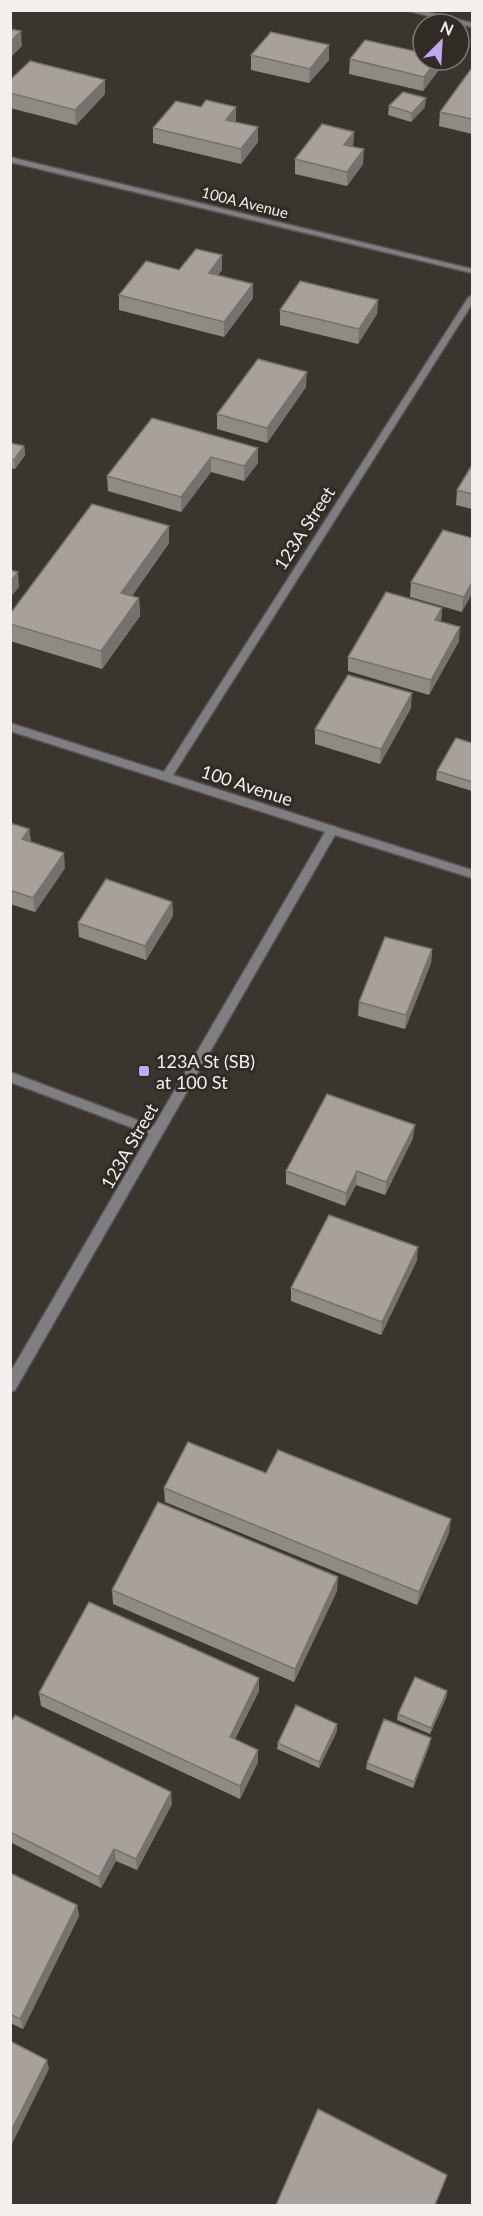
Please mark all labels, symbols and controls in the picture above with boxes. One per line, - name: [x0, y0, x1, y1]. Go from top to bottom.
- north arrow: [411, 12, 471, 72]
- text: N: [438, 17, 457, 39]
- street label: 100A Avenue: [200, 183, 290, 221]
- street label: 123A Street: [269, 482, 339, 574]
- street label: 100 Avenue: [198, 760, 296, 810]
- place label: 123A St (SB) at 100 St: [156, 1050, 255, 1093]
- marker: 123A St (SB) at 100 St: [137, 1064, 151, 1078]
- street label: 123A Street: [96, 1099, 163, 1193]

